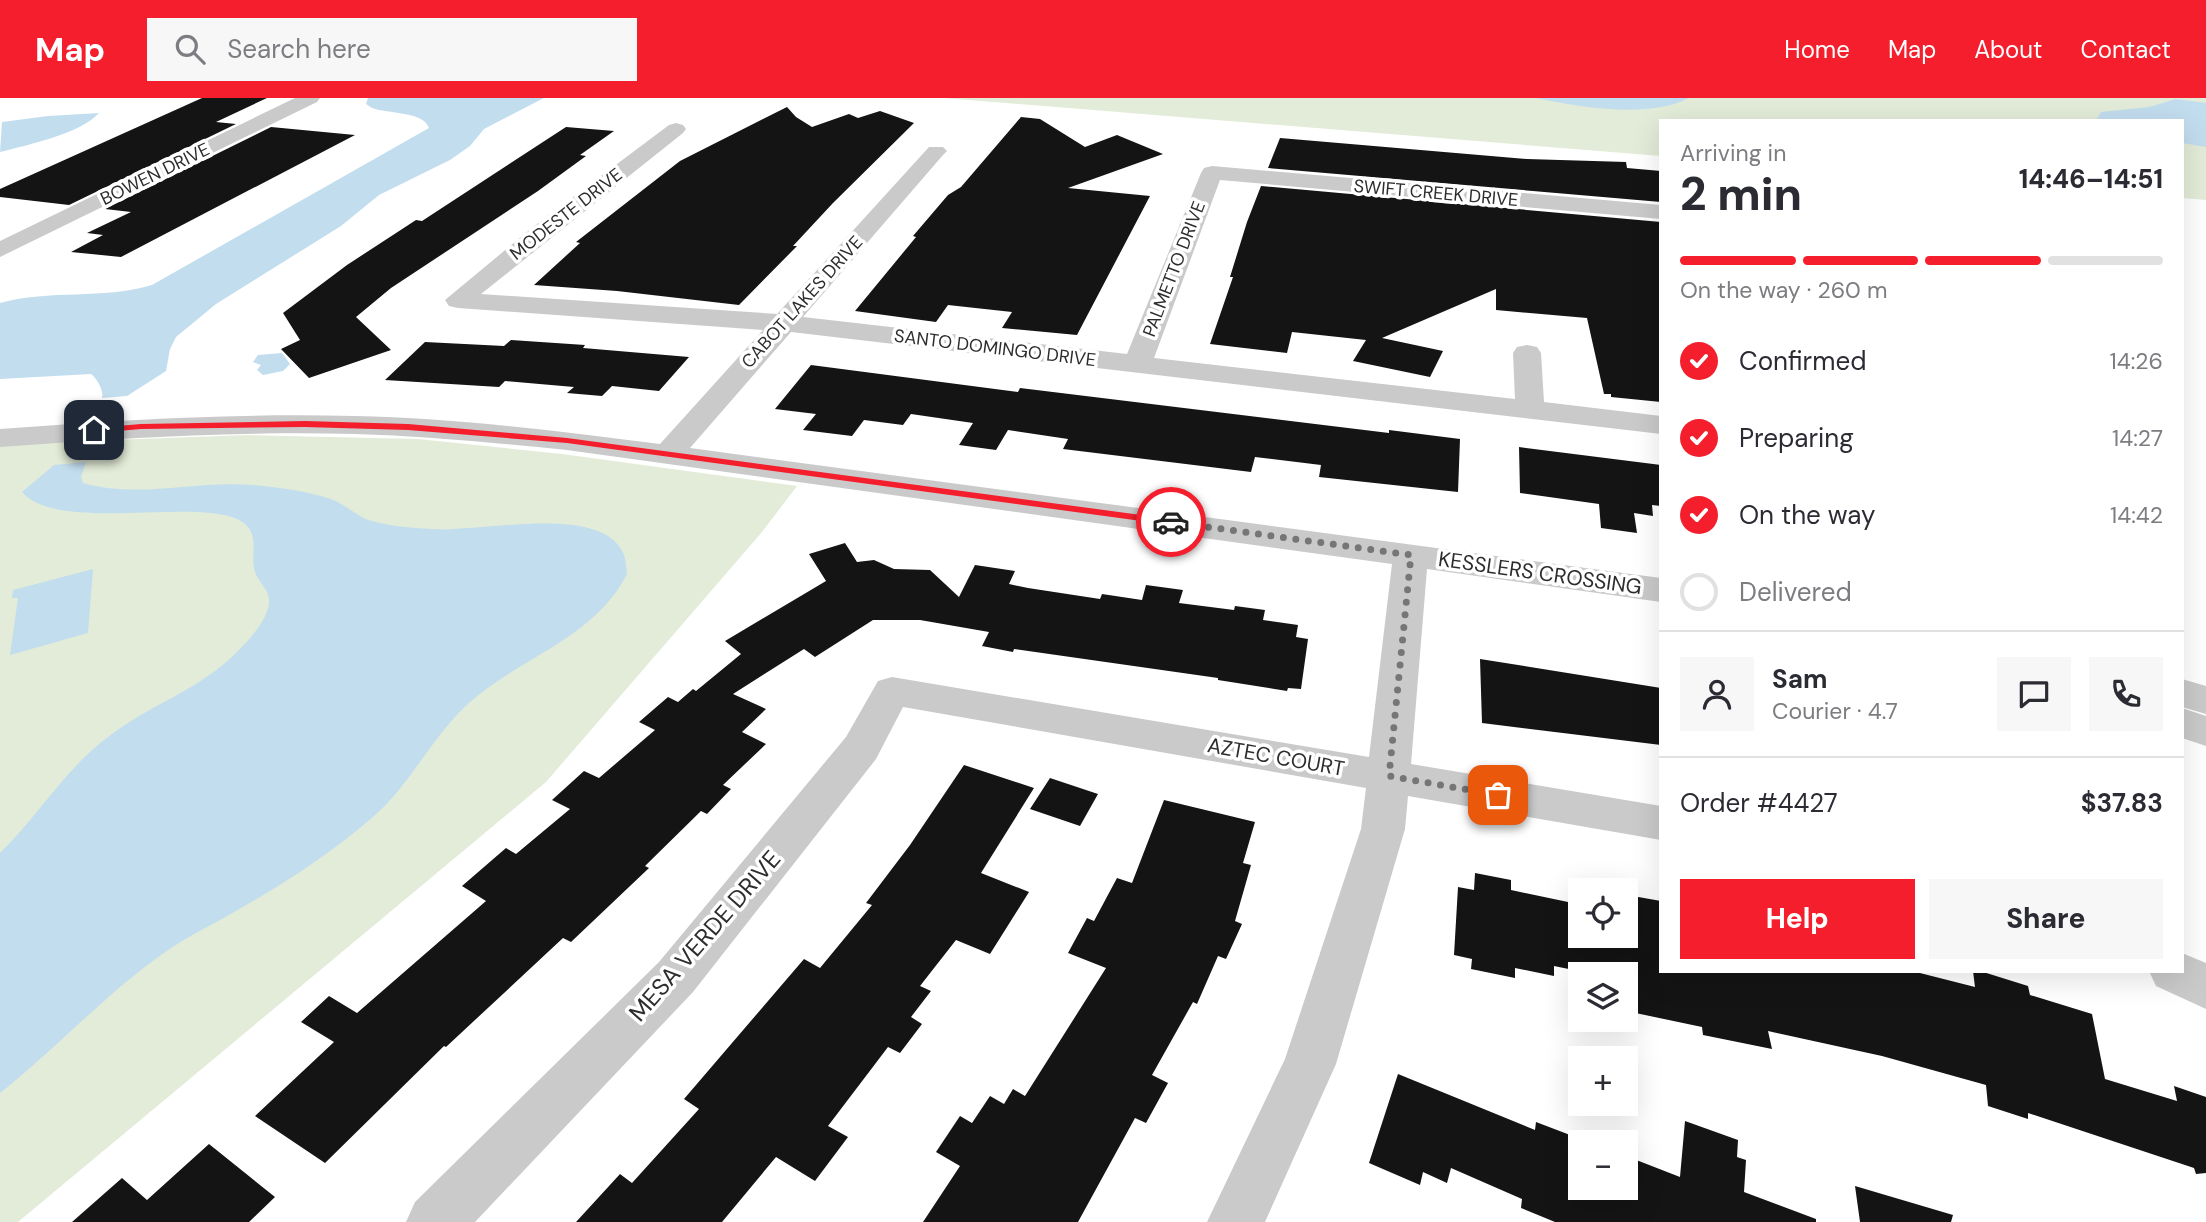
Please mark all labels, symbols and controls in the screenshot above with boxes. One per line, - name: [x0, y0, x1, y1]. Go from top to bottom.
- search box: [147, 18, 637, 81]
- text: Map: [35, 28, 105, 71]
- icon: search: [171, 30, 209, 68]
- text: Search here: [227, 32, 371, 66]
- text: Home: [1784, 34, 1850, 65]
- text: Map: [1888, 34, 1936, 65]
- text: About: [1974, 34, 2043, 65]
- text: Contact: [2081, 34, 2171, 65]
- street label: BOWEN DRIVE: [96, 137, 214, 211]
- text: Arriving in: [1680, 138, 1786, 168]
- text: 14:46–14:51: [2019, 162, 2163, 196]
- street label: MODESTE DRIVE: [505, 163, 627, 265]
- text: 2 min: [1680, 164, 1802, 224]
- street label: SWIFT CREEK DRIVE: [1353, 174, 1519, 212]
- street label: PALMETTO DRIVE: [1137, 198, 1211, 340]
- street label: CABOT LAKES DRIVE: [736, 231, 868, 373]
- text: On the way · 260 m: [1680, 275, 1887, 305]
- street label: SANTO DOMINGO DRIVE: [893, 324, 1097, 372]
- icon: check: [1680, 342, 1718, 380]
- text: Confirmed: [1739, 344, 1866, 378]
- text: 14:26: [2110, 346, 2163, 376]
- pin: [64, 400, 124, 460]
- icon: home: [75, 411, 113, 449]
- icon: check: [1680, 419, 1718, 457]
- text: Preparing: [1739, 421, 1854, 455]
- text: 14:27: [2112, 423, 2163, 453]
- courier: [1136, 487, 1206, 557]
- icon: check: [1680, 496, 1718, 534]
- text: On the way: [1739, 498, 1875, 532]
- text: 14:42: [2110, 500, 2163, 530]
- icon: car: [1152, 503, 1190, 541]
- street label: KESSLERS CROSSING: [1436, 545, 1644, 601]
- text: Delivered: [1739, 575, 1852, 609]
- button: person: [1680, 657, 1754, 731]
- button: chat: [1997, 657, 2071, 731]
- button: phone: [2089, 657, 2163, 731]
- text: Sam: [1772, 662, 1827, 696]
- text: Courier · 4.7: [1772, 696, 1898, 726]
- street label: AZTEC COURT: [1205, 731, 1347, 783]
- pin: [1468, 765, 1528, 825]
- icon: bag: [1479, 776, 1517, 814]
- text: Order #4427: [1680, 786, 1838, 820]
- text: $37.83: [2081, 786, 2163, 820]
- street label: MESA VERDE DRIVE: [622, 844, 787, 1027]
- map controls: [1568, 878, 1638, 1200]
- button: locate: [1568, 878, 1638, 948]
- button: Help: [1680, 879, 1915, 959]
- button: Share: [1929, 879, 2163, 959]
- button: layers: [1568, 962, 1638, 1032]
- button: +: [1568, 1046, 1638, 1116]
- button: −: [1568, 1130, 1638, 1200]

